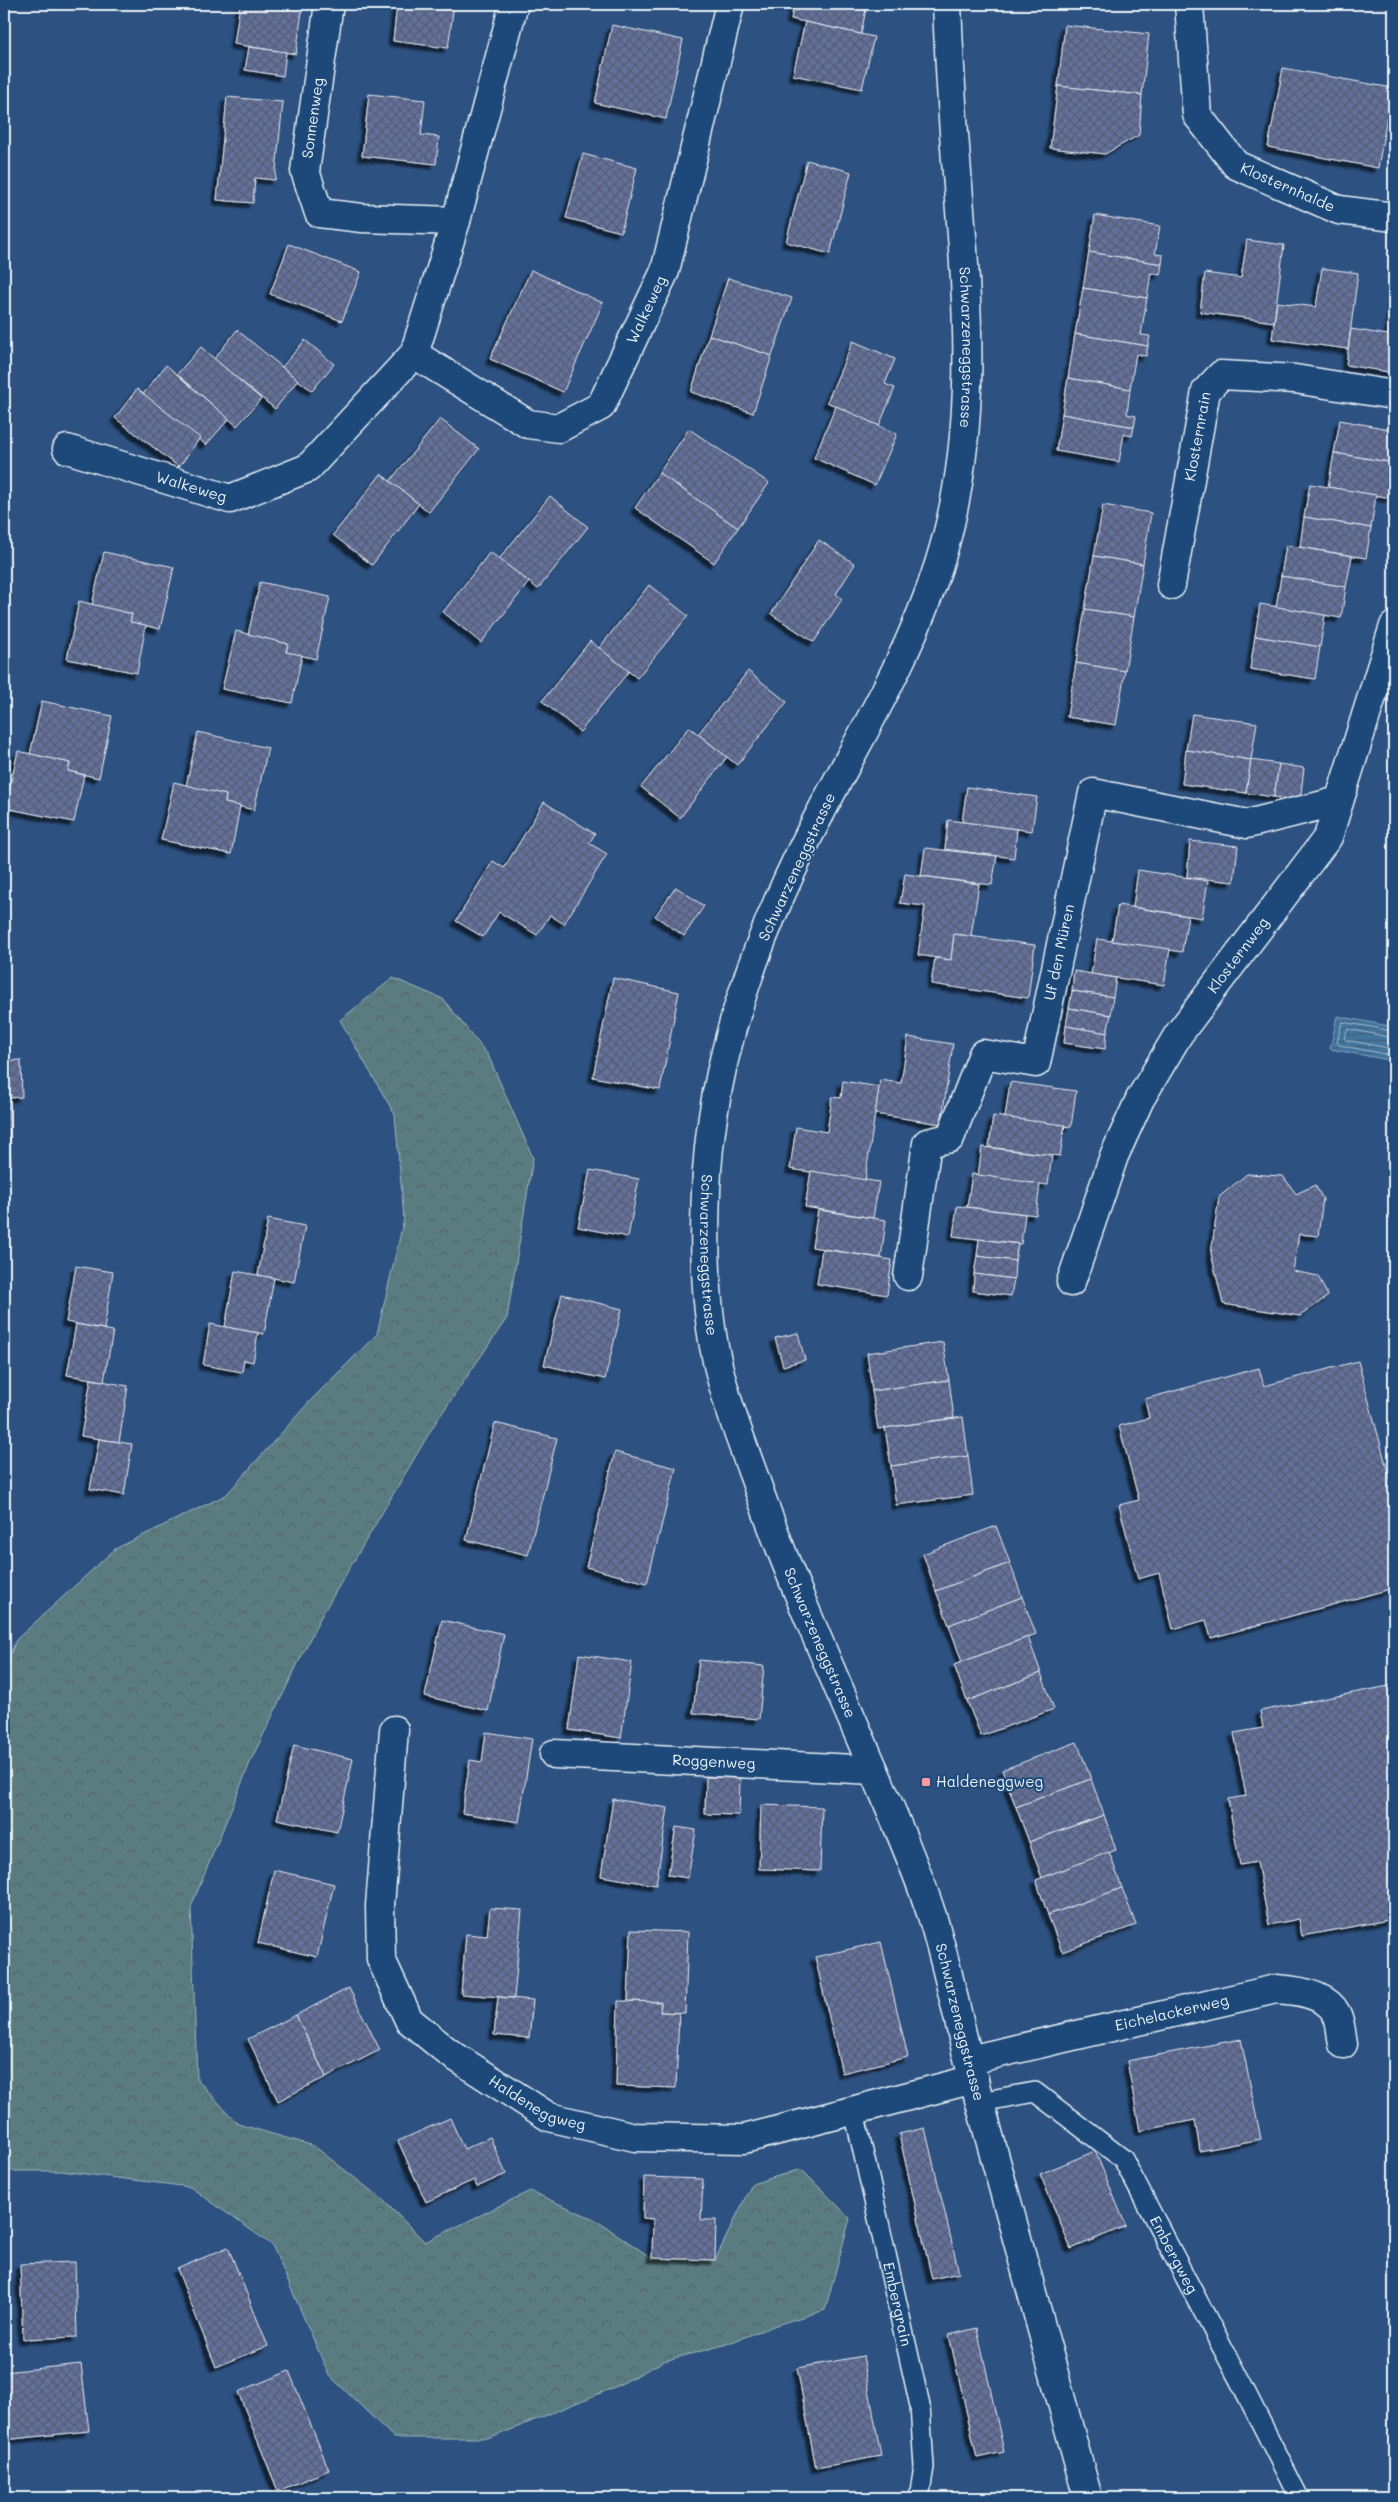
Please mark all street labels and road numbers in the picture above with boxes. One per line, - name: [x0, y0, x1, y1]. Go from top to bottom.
- street label: Sonnenweg: [296, 76, 328, 159]
- street label: Klosternhalde: [1238, 157, 1338, 216]
- street label: Schwarzeneggstrasse: [955, 266, 978, 429]
- street label: Walkeweg: [621, 272, 671, 347]
- street label: Klosternrain: [1179, 390, 1215, 483]
- street label: Walkeweg: [154, 466, 230, 507]
- street label: Schwarzeneggstrasse: [753, 789, 839, 944]
- street label: Uf den Müren: [1038, 902, 1078, 1002]
- street label: Klosternweg: [1202, 913, 1273, 997]
- street label: Schwarzeneggstrasse: [696, 1174, 723, 1337]
- street label: Schwarzeneggstrasse: [780, 1564, 861, 1721]
- street label: Roggenweg: [672, 1749, 756, 1773]
- street label: Schwarzeneggstrasse: [931, 1941, 990, 2103]
- street label: Eichelackerweg: [1113, 1989, 1231, 2035]
- street label: Haldeneggweg: [485, 2070, 588, 2134]
- street label: Embergweg: [1146, 2212, 1203, 2297]
- street label: Embergrain: [879, 2260, 917, 2348]

